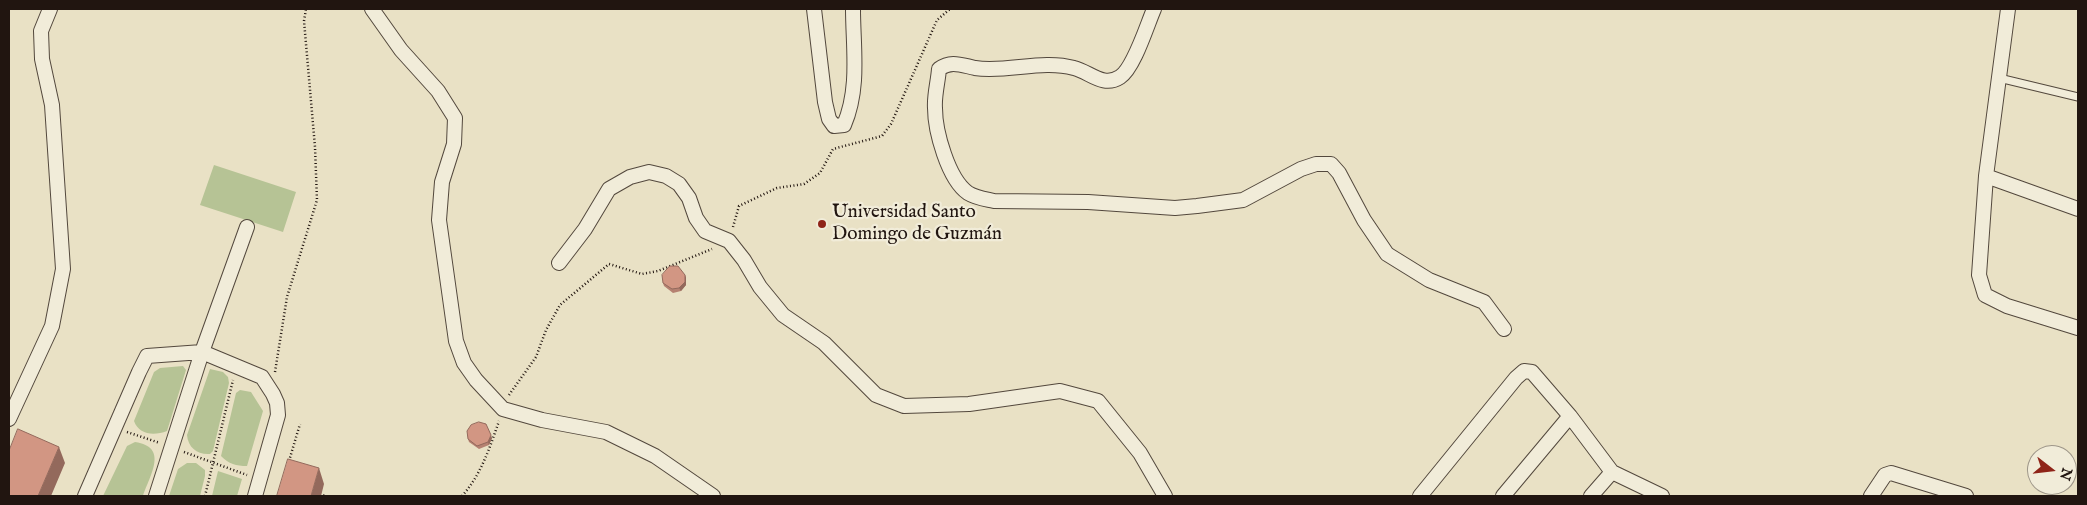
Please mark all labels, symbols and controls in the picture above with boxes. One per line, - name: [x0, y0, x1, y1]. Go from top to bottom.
- place label: Universidad Santo Domingo de Guzmán: [832, 202, 1002, 246]
- marker: Universidad Santo Domingo de Guzmán: [816, 218, 828, 230]
- north arrow: [2027, 445, 2077, 495]
- text: N: [2055, 466, 2076, 482]

